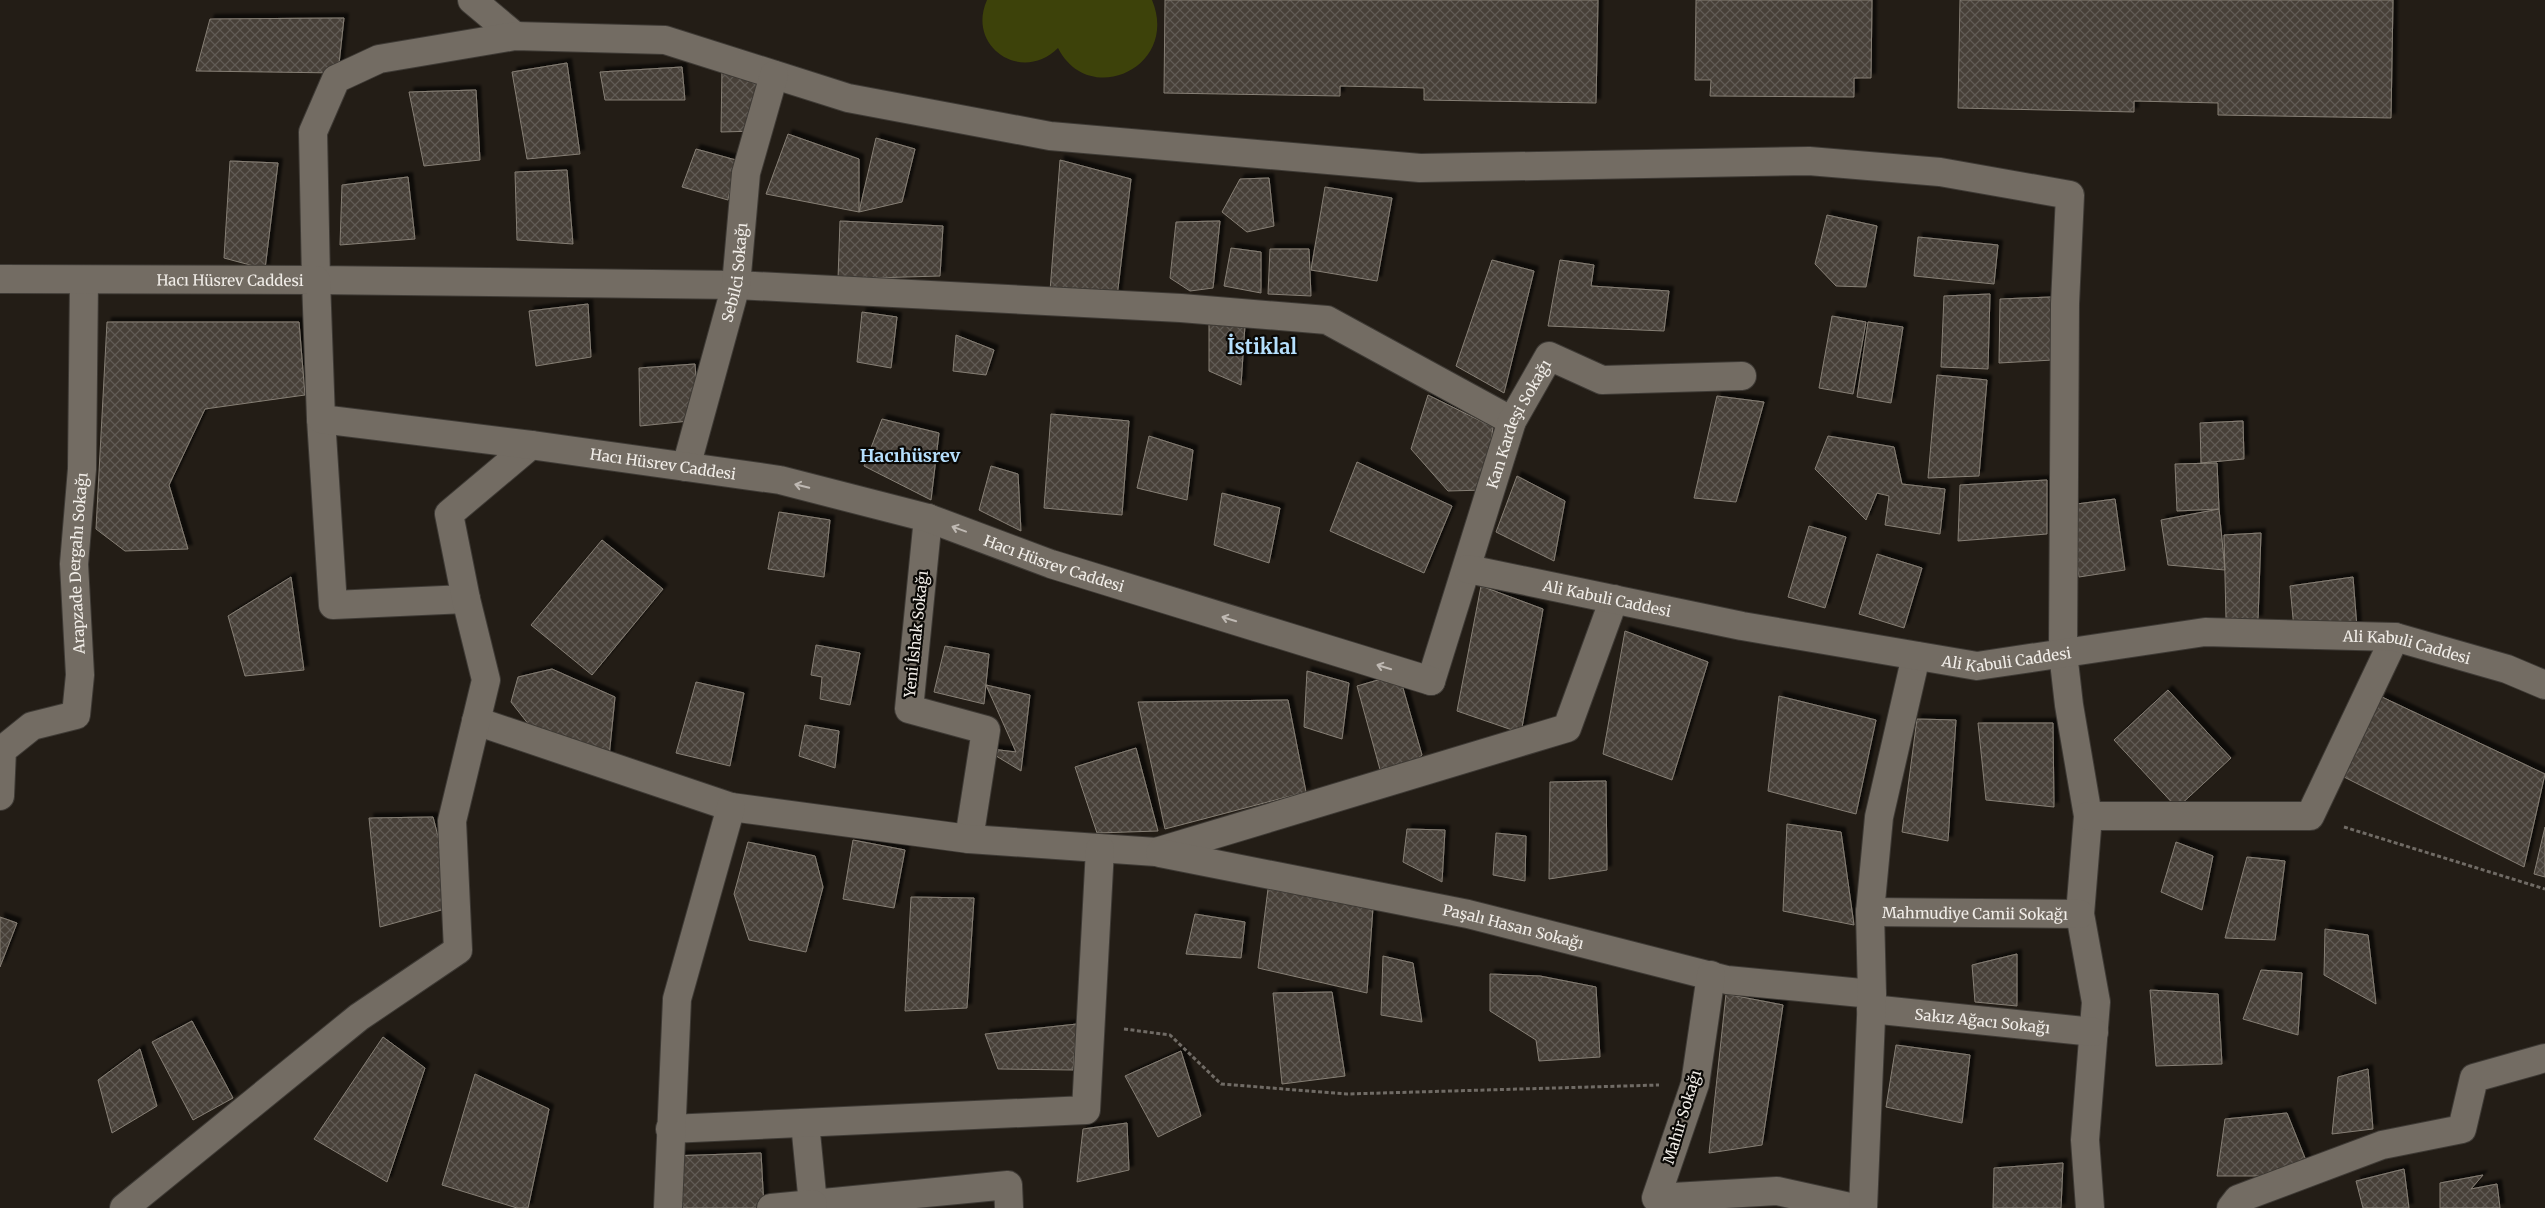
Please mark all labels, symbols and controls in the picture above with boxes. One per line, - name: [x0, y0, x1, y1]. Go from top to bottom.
- street label: Sebilci Sokağı: [717, 222, 751, 324]
- street label: Hacı Hüsrev Caddesi: [156, 270, 304, 289]
- district label: İstiklal: [1227, 333, 1298, 359]
- street label: Kan Kardeşi Sokağı: [1482, 356, 1555, 491]
- street label: Hacı Hüsrev Caddesi: [589, 444, 737, 483]
- district label: Hacıhüsrev: [860, 444, 961, 467]
- street label: Arapzade Dergahı Sokağı: [64, 472, 91, 656]
- one-way arrow: [795, 481, 811, 490]
- one-way arrow: [952, 524, 967, 533]
- street label: Hacı Hüsrev Caddesi: [981, 530, 1127, 596]
- street label: Yeni İshak Sokağı: [900, 570, 932, 699]
- street label: Ali Kabuli Caddesi: [1540, 575, 1673, 621]
- one-way arrow: [1222, 613, 1238, 623]
- street label: Ali Kabuli Caddesi: [2342, 626, 2473, 668]
- street label: Ali Kabuli Caddesi: [1939, 643, 2072, 676]
- one-way arrow: [1377, 662, 1393, 671]
- street label: Paşalı Hasan Sokağı: [1441, 900, 1586, 953]
- street label: Mahmudiye Camii Sokağı: [1882, 903, 2068, 923]
- street label: Sakız Ağacı Sokağı: [1914, 1004, 2051, 1037]
- street label: Mahir Sokağı: [1659, 1068, 1705, 1166]

